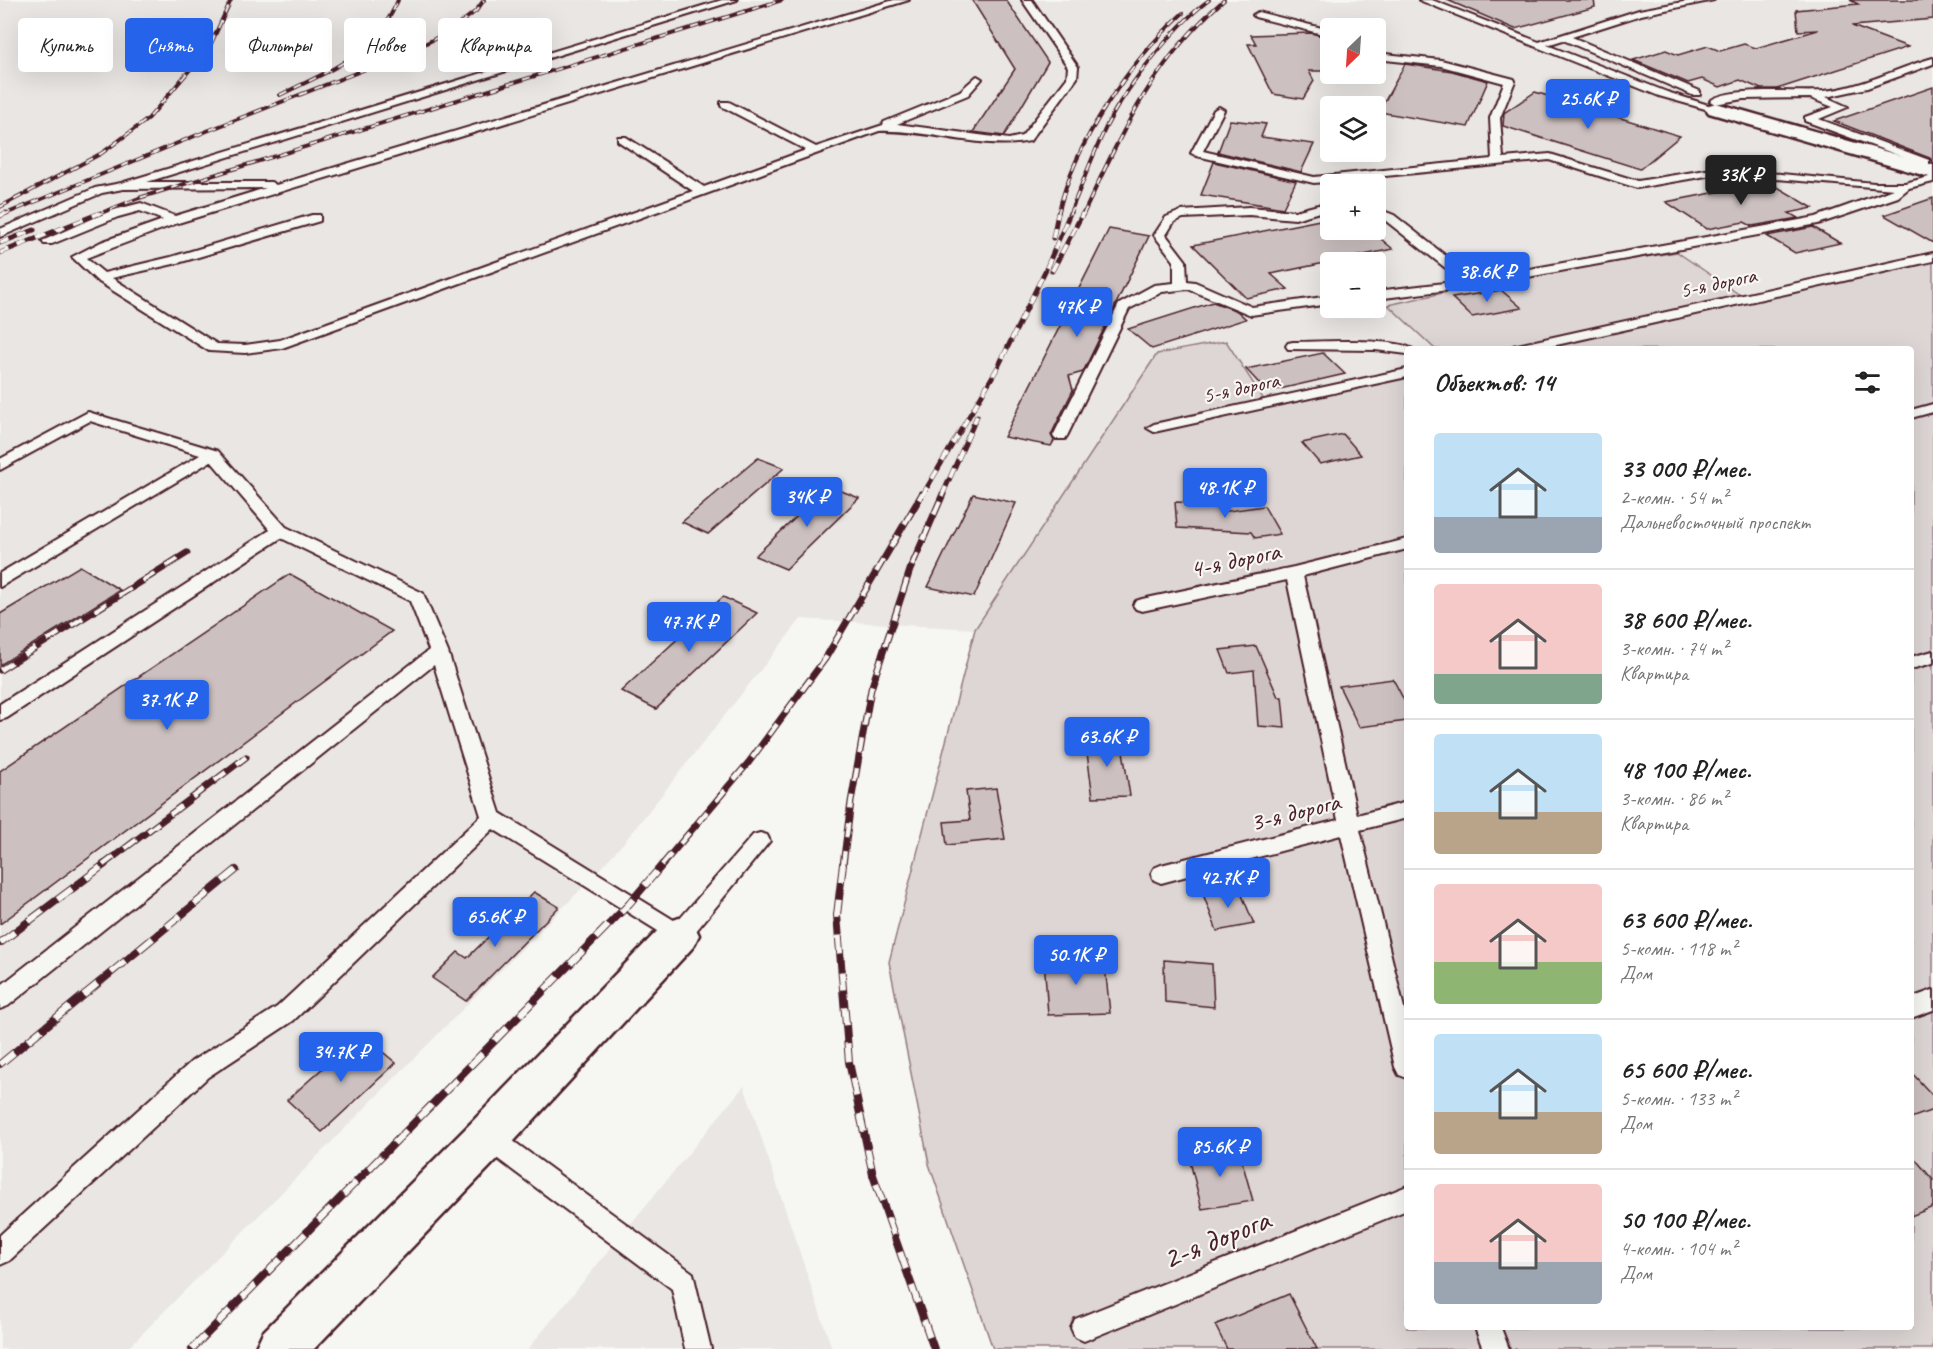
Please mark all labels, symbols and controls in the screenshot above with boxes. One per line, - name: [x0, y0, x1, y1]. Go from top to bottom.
- chip: Купить: [18, 18, 113, 72]
- chip: Снять: [125, 18, 213, 72]
- chip: Фильтры: [225, 18, 332, 72]
- chip: Новое: [344, 18, 426, 72]
- chip: Квартира: [438, 18, 552, 72]
- north arrow: [1320, 18, 1386, 84]
- map controls: [1320, 18, 1386, 318]
- pin: 25.6K ₽: [1533, 79, 1643, 130]
- text: 25.6K ₽: [1560, 86, 1616, 111]
- button: layers: [1320, 96, 1386, 162]
- pin: 33K ₽: [1699, 155, 1783, 206]
- text: 33K ₽: [1719, 162, 1763, 187]
- button: +: [1320, 174, 1386, 240]
- button: −: [1320, 252, 1386, 318]
- pin: 38.6K ₽: [1432, 252, 1542, 303]
- text: 38.6K ₽: [1459, 259, 1515, 284]
- street label: 5-я дорога: [1677, 261, 1760, 305]
- pin: 47K ₽: [1035, 287, 1119, 338]
- text: 47K ₽: [1055, 294, 1099, 319]
- street label: 5-я дорога: [1200, 366, 1283, 410]
- text: Объектов: 14: [1434, 366, 1554, 399]
- icon: filters: [1851, 366, 1884, 399]
- text: 33 000 ₽/мес.: [1620, 452, 1751, 485]
- icon: home: [1482, 457, 1554, 529]
- pin: 48.1K ₽: [1170, 468, 1280, 519]
- text: 48.1K ₽: [1197, 475, 1253, 500]
- pin: 34K ₽: [765, 477, 849, 528]
- text: 34K ₽: [785, 484, 829, 509]
- text: 2-комн. · 54 m²: [1620, 485, 1728, 510]
- text: Дальневосточный проспект: [1620, 510, 1810, 535]
- street label: 4-я дорога: [1187, 534, 1285, 586]
- pin: 47.7K ₽: [634, 602, 744, 653]
- text: 38 600 ₽/мес.: [1620, 603, 1751, 636]
- icon: home: [1482, 608, 1554, 680]
- text: 47.7K ₽: [661, 609, 717, 634]
- text: 3-комн. · 74 m²: [1620, 636, 1728, 661]
- text: Квартира: [1620, 661, 1688, 686]
- pin: 37.1K ₽: [112, 680, 222, 731]
- text: 37.1K ₽: [139, 687, 195, 712]
- pin: 63.6K ₽: [1052, 717, 1162, 768]
- text: 63.6K ₽: [1078, 724, 1136, 749]
- text: 48 100 ₽/мес.: [1620, 753, 1751, 786]
- icon: home: [1482, 758, 1554, 830]
- street label: 3-я дорога: [1247, 785, 1345, 839]
- text: 3-комн. · 86 m²: [1620, 786, 1728, 811]
- text: Квартира: [1620, 811, 1688, 836]
- pin: 42.7K ₽: [1173, 858, 1283, 909]
- text: 42.7K ₽: [1200, 865, 1256, 890]
- pin: 65.6K ₽: [440, 897, 550, 948]
- text: 63 600 ₽/мес.: [1620, 903, 1752, 936]
- text: 65.6K ₽: [467, 904, 523, 929]
- icon: home: [1482, 908, 1554, 980]
- pin: 50.1K ₽: [1021, 935, 1131, 986]
- text: 5-комн. · 118 m²: [1620, 936, 1737, 961]
- text: 50.1K ₽: [1048, 942, 1104, 967]
- text: Дом: [1620, 961, 1652, 986]
- pin: 34.7K ₽: [286, 1032, 396, 1083]
- text: 34.7K ₽: [313, 1039, 369, 1064]
- text: 65 600 ₽/мес.: [1620, 1053, 1752, 1086]
- icon: home: [1482, 1058, 1554, 1130]
- text: 5-комн. · 133 m²: [1620, 1086, 1737, 1111]
- text: Дом: [1620, 1111, 1652, 1136]
- pin: 85.6K ₽: [1165, 1127, 1275, 1178]
- text: 85.6K ₽: [1192, 1134, 1248, 1159]
- street label: 2-я дорога: [1156, 1198, 1278, 1279]
- text: 50 100 ₽/мес.: [1620, 1203, 1751, 1236]
- icon: home: [1482, 1208, 1554, 1280]
- text: 4-комн. · 104 m²: [1620, 1236, 1737, 1261]
- text: Дом: [1620, 1261, 1652, 1286]

